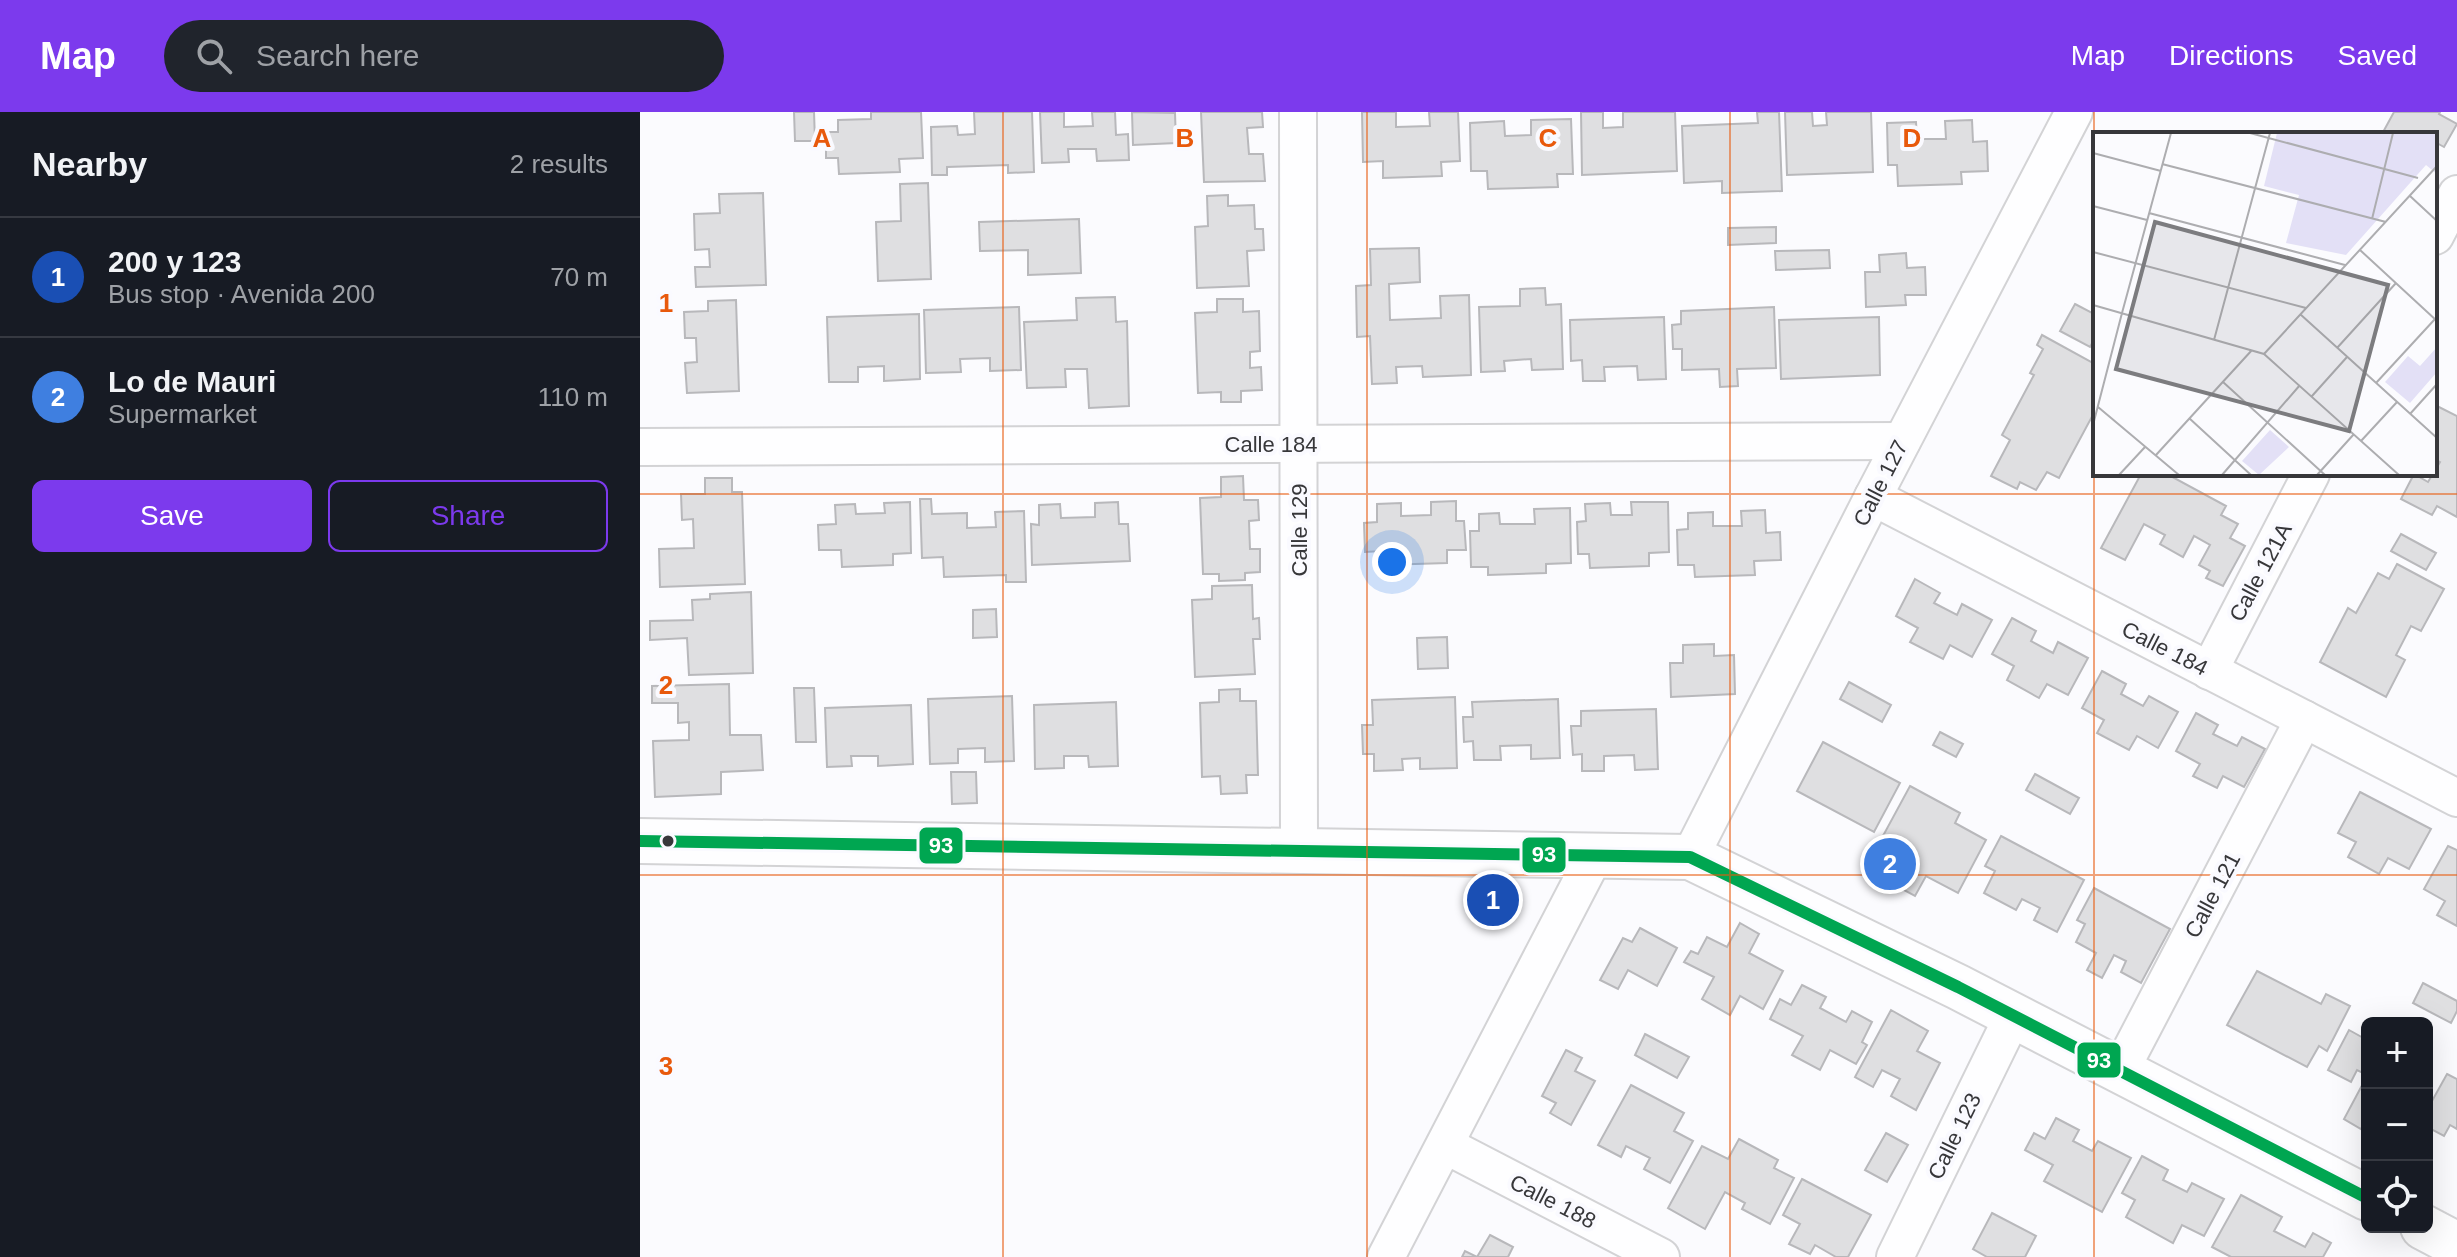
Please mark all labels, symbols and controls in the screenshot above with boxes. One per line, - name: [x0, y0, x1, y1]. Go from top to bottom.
- search box: [164, 20, 724, 92]
- icon: search: [192, 34, 236, 78]
- text: Map: [40, 35, 116, 77]
- text: Search here: [256, 39, 419, 72]
- text: Map: [2071, 40, 2125, 71]
- text: Directions: [2169, 40, 2294, 71]
- text: Saved: [2338, 40, 2417, 71]
- text: A: [813, 123, 832, 153]
- text: B: [1176, 123, 1194, 153]
- text: C: [1539, 123, 1558, 153]
- text: D: [1903, 123, 1921, 153]
- inset map: [2093, 132, 2437, 476]
- text: Nearby: [32, 145, 147, 183]
- text: 2 results: [510, 149, 608, 179]
- text: 200 y 123: [108, 245, 241, 278]
- text: 1: [51, 262, 65, 292]
- text: 70 m: [550, 262, 608, 292]
- text: Bus stop · Avenida 200: [108, 279, 375, 309]
- text: 1: [659, 288, 673, 318]
- text: Lo de Mauri: [108, 365, 276, 398]
- text: 2: [51, 382, 65, 412]
- text: 110 m: [538, 382, 608, 412]
- text: Supermarket: [108, 399, 257, 429]
- street label: Calle 184: [1225, 432, 1317, 457]
- street label: Calle 127: [1848, 436, 1913, 530]
- button: Save: [32, 480, 312, 552]
- button: Share: [328, 480, 608, 552]
- street label: Calle 129: [1287, 484, 1312, 576]
- street label: Calle 121A: [2224, 519, 2297, 626]
- your location: [1372, 542, 1412, 582]
- street label: Calle 184: [2118, 616, 2212, 681]
- text: 2: [659, 670, 673, 700]
- line badge: 93: [918, 826, 964, 865]
- unlabelled marker: [660, 833, 676, 849]
- text: 93: [929, 833, 953, 858]
- pin: 2: [1864, 834, 1916, 894]
- line badge: 93: [1521, 836, 1567, 874]
- text: 93: [1532, 842, 1556, 867]
- street label: Calle 121: [2180, 848, 2245, 942]
- pin: 1: [1467, 870, 1519, 930]
- map controls: [2361, 1017, 2433, 1233]
- button: +: [2361, 1017, 2433, 1089]
- line badge: 93: [2076, 1041, 2122, 1079]
- text: 93: [2087, 1048, 2111, 1073]
- text: 3: [659, 1051, 673, 1081]
- street label: Calle 123: [1923, 1089, 1986, 1183]
- button: −: [2361, 1089, 2433, 1161]
- button: locate: [2361, 1161, 2433, 1233]
- street label: Calle 188: [1506, 1169, 1600, 1234]

